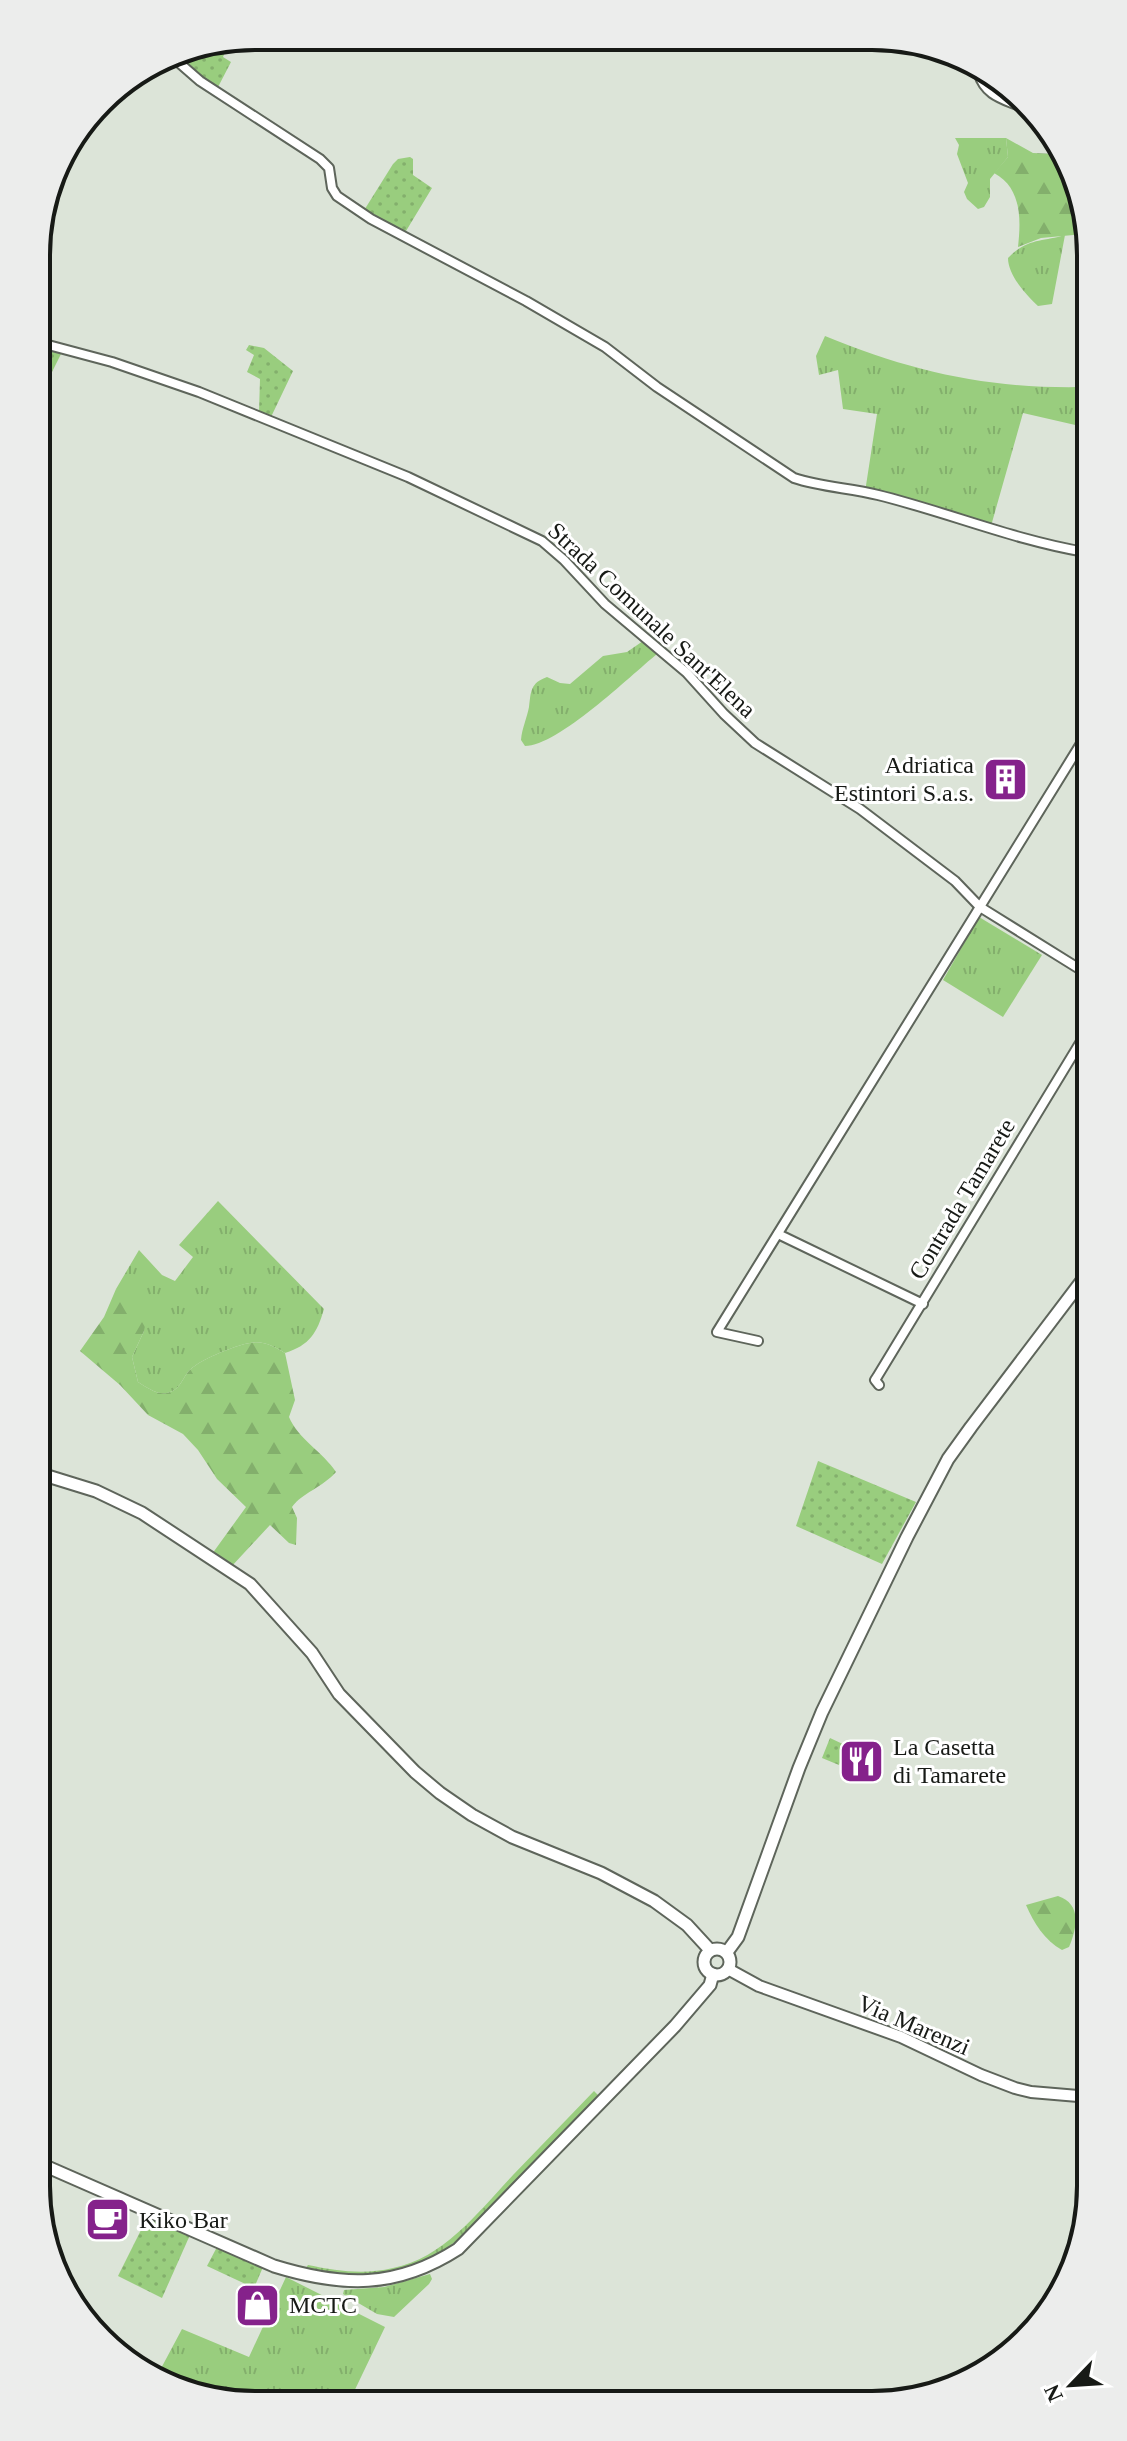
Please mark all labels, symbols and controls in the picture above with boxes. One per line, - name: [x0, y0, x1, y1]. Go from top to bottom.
- street label: Strada Comunale Sant'Elena: [543, 517, 761, 723]
- place label: Adriatica Estintori S.a.s.: [834, 752, 974, 806]
- building icon: Adriatica Estintori S.a.s.: [981, 755, 1029, 803]
- street label: Contrada Tamarete: [904, 1114, 1020, 1284]
- place label: La Casetta di Tamarete: [893, 1734, 1006, 1788]
- restaurant icon: La Casetta di Tamarete: [838, 1737, 886, 1785]
- street label: Via Marenzi: [854, 1990, 974, 2060]
- cafe icon: Kiko Bar: [84, 2196, 132, 2244]
- place label: Kiko Bar: [139, 2207, 228, 2233]
- shop icon: MCTC: [234, 2281, 282, 2329]
- place label: MCTC: [289, 2292, 357, 2318]
- north arrow: [1031, 2345, 1111, 2425]
- text: N: [1039, 2381, 1068, 2406]

